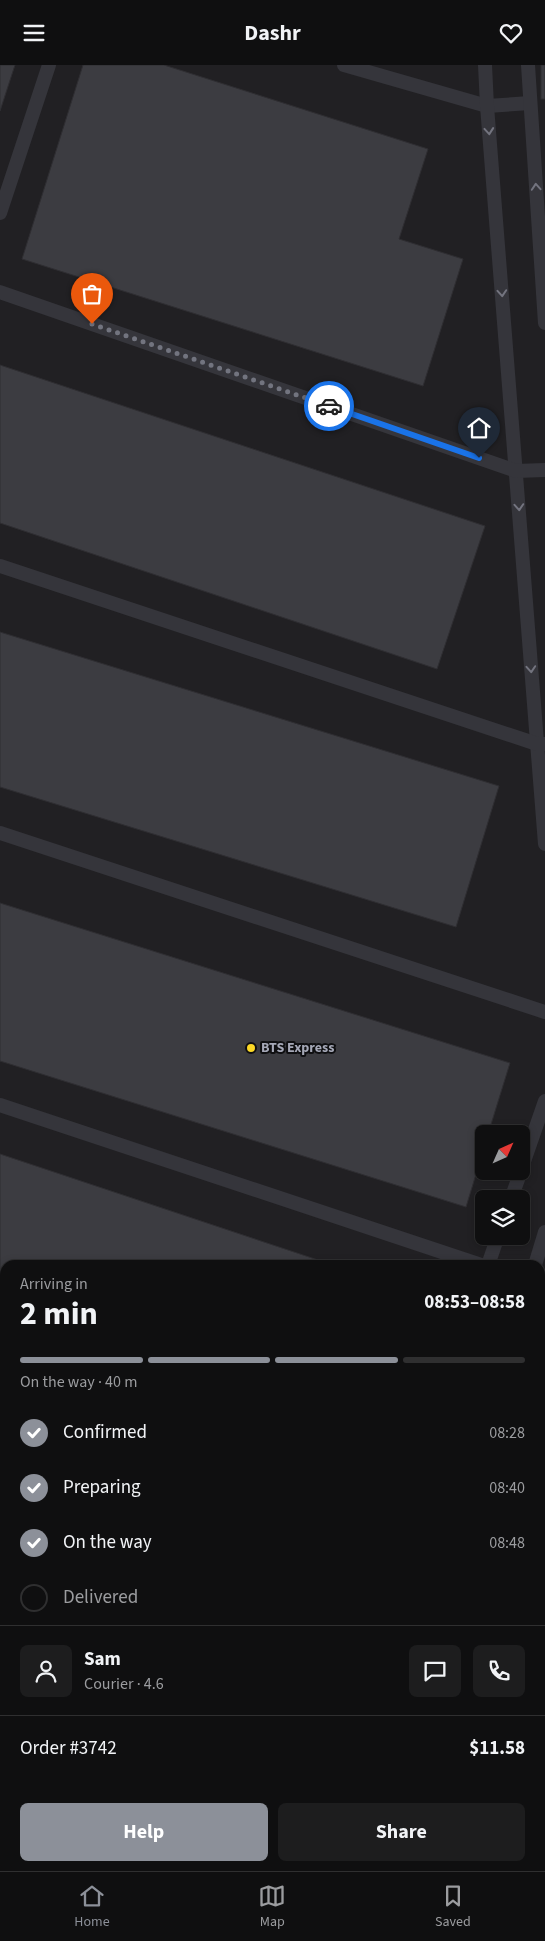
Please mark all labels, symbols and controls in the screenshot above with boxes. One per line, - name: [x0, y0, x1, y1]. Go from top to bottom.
- text: Dashr: [244, 17, 301, 49]
- icon: menu: [20, 19, 48, 47]
- icon: heart: [497, 19, 525, 47]
- one-way arrow: [483, 127, 494, 135]
- one-way arrow: [530, 183, 541, 191]
- pin: [71, 273, 113, 324]
- icon: bag: [78, 280, 106, 308]
- one-way arrow: [496, 289, 507, 297]
- courier: [304, 381, 354, 431]
- icon: car: [315, 392, 343, 420]
- pin: [458, 407, 500, 458]
- icon: home: [465, 414, 493, 442]
- one-way arrow: [513, 504, 524, 512]
- one-way arrow: [526, 666, 537, 674]
- place label: BTS Express: [261, 1038, 334, 1058]
- marker: BTS Express: [245, 1042, 257, 1054]
- north arrow: [475, 1125, 530, 1180]
- map controls: [475, 1125, 530, 1245]
- button: layers: [475, 1190, 530, 1245]
- text: Arriving in: [20, 1273, 88, 1295]
- text: 08:53–08:58: [424, 1289, 525, 1316]
- text: 2 min: [20, 1291, 98, 1337]
- text: On the way · 40 m: [20, 1371, 137, 1393]
- icon: check: [20, 1419, 48, 1447]
- text: Confirmed: [63, 1419, 147, 1446]
- text: 08:28: [489, 1422, 525, 1444]
- icon: check: [20, 1474, 48, 1502]
- text: Preparing: [63, 1474, 141, 1501]
- text: 08:40: [489, 1477, 525, 1499]
- icon: check: [20, 1529, 48, 1557]
- text: On the way: [63, 1529, 152, 1556]
- text: 08:48: [489, 1532, 525, 1554]
- text: Delivered: [63, 1584, 138, 1611]
- button: person: [20, 1645, 72, 1697]
- button: chat: [409, 1645, 461, 1697]
- button: phone: [473, 1645, 525, 1697]
- text: Sam: [84, 1646, 121, 1673]
- text: Courier · 4.6: [84, 1673, 164, 1695]
- text: Order #3742: [20, 1735, 117, 1762]
- text: $11.58: [469, 1735, 525, 1762]
- button: Help: [20, 1803, 268, 1861]
- button: Share: [278, 1803, 525, 1861]
- tab: Home: [74, 1882, 110, 1932]
- tab: Map: [258, 1882, 286, 1932]
- tab: Saved: [435, 1882, 471, 1932]

